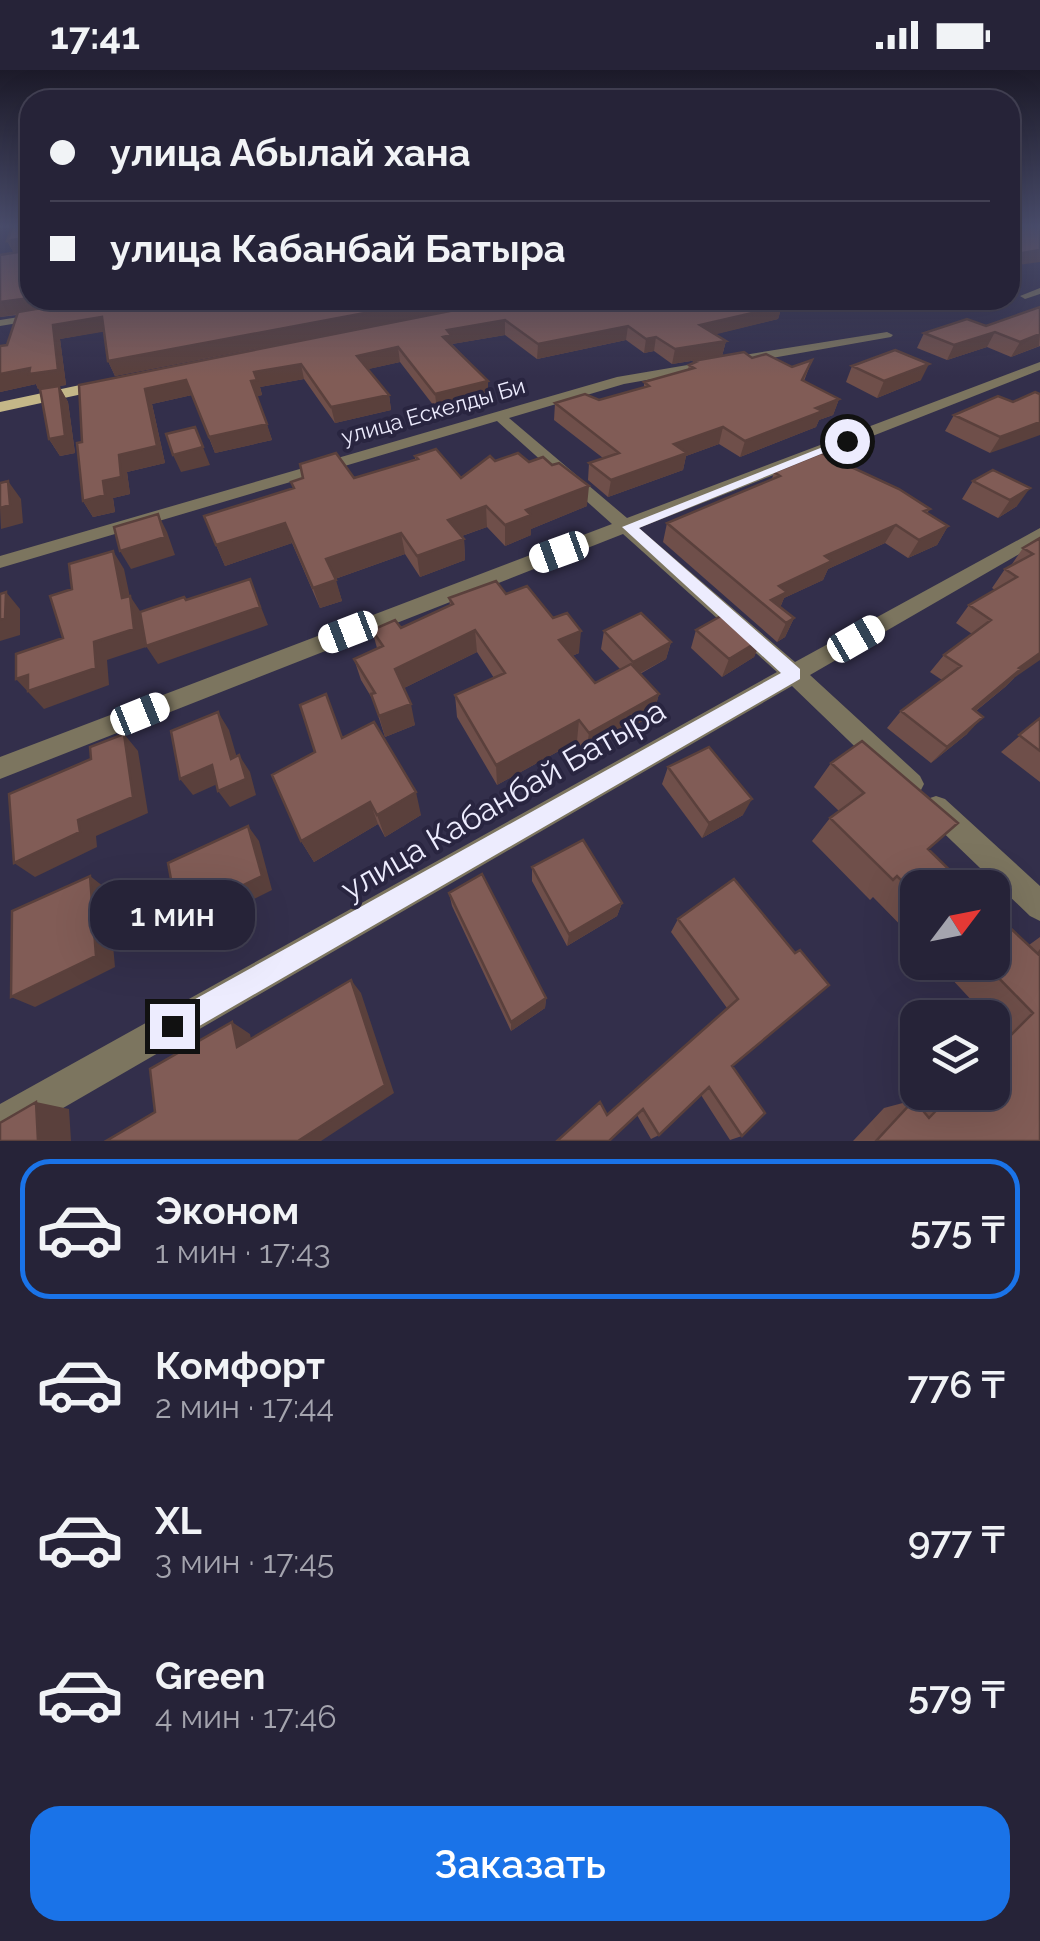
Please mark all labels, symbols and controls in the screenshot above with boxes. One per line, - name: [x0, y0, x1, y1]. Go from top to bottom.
- text: 17:41: [50, 13, 140, 58]
- text: улица Абылай хана: [110, 130, 470, 175]
- text: улица Кабанбай Батыра: [110, 226, 566, 271]
- street label: улица Ескелды Би: [338, 372, 528, 450]
- route start: [825, 419, 870, 464]
- car: [526, 528, 592, 576]
- car: [315, 607, 381, 657]
- car: [823, 611, 889, 667]
- car: [107, 689, 173, 739]
- street label: улица Кабанбай Батыра: [334, 691, 672, 907]
- north arrow: [900, 870, 1010, 980]
- map controls: [900, 870, 1010, 1110]
- callout: 1 мин: [90, 881, 254, 951]
- text: 1 мин: [130, 896, 215, 933]
- button: layers: [900, 1000, 1010, 1110]
- route end: [150, 1004, 195, 1049]
- icon: car: [35, 1184, 125, 1274]
- text: Эконом: [155, 1188, 299, 1233]
- text: 575 ₸: [910, 1207, 1005, 1252]
- text: 1 мин · 17:43: [155, 1233, 331, 1270]
- icon: car: [35, 1339, 125, 1429]
- text: Комфорт: [155, 1343, 325, 1388]
- text: 776 ₸: [907, 1362, 1005, 1407]
- text: 2 мин · 17:44: [155, 1388, 334, 1425]
- icon: car: [35, 1494, 125, 1584]
- text: XL: [155, 1498, 202, 1543]
- text: 977 ₸: [908, 1517, 1005, 1562]
- text: 3 мин · 17:45: [155, 1543, 334, 1580]
- icon: car: [35, 1649, 125, 1739]
- text: Green: [155, 1653, 265, 1698]
- text: 579 ₸: [908, 1672, 1005, 1717]
- text: 4 мин · 17:46: [155, 1698, 337, 1735]
- button: Заказать: [30, 1806, 1010, 1921]

